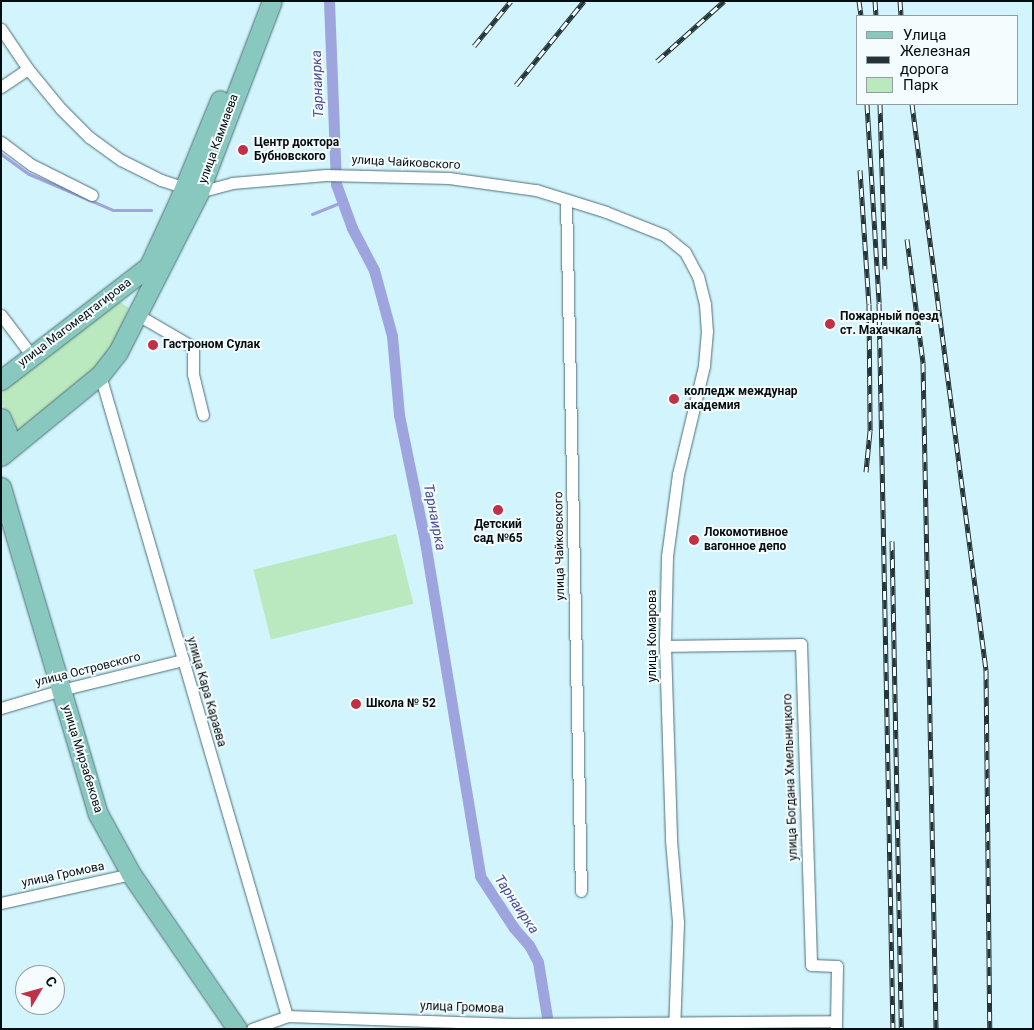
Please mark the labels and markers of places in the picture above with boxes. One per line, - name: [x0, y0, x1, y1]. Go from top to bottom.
- place label: Центр доктора Бубновского: [254, 136, 339, 164]
- marker: Центр доктора Бубновского: [236, 143, 250, 157]
- place label: Пожарный поезд ст. Махачкала: [840, 310, 939, 338]
- marker: Пожарный поезд ст. Махачкала: [824, 318, 836, 330]
- place label: Гастроном Сулак: [163, 338, 260, 352]
- marker: Гастроном Сулак: [147, 339, 159, 351]
- place label: колледж междунар академия: [684, 385, 798, 413]
- marker: колледж междунар академия: [668, 393, 680, 405]
- marker: Детский сад №65: [492, 504, 504, 516]
- place label: Детский сад №65: [473, 518, 523, 546]
- place label: Локомотивное вагонное депо: [704, 526, 788, 554]
- marker: Локомотивное вагонное депо: [688, 534, 700, 546]
- place label: Школа № 52: [366, 697, 436, 711]
- marker: Школа № 52: [350, 698, 362, 710]

